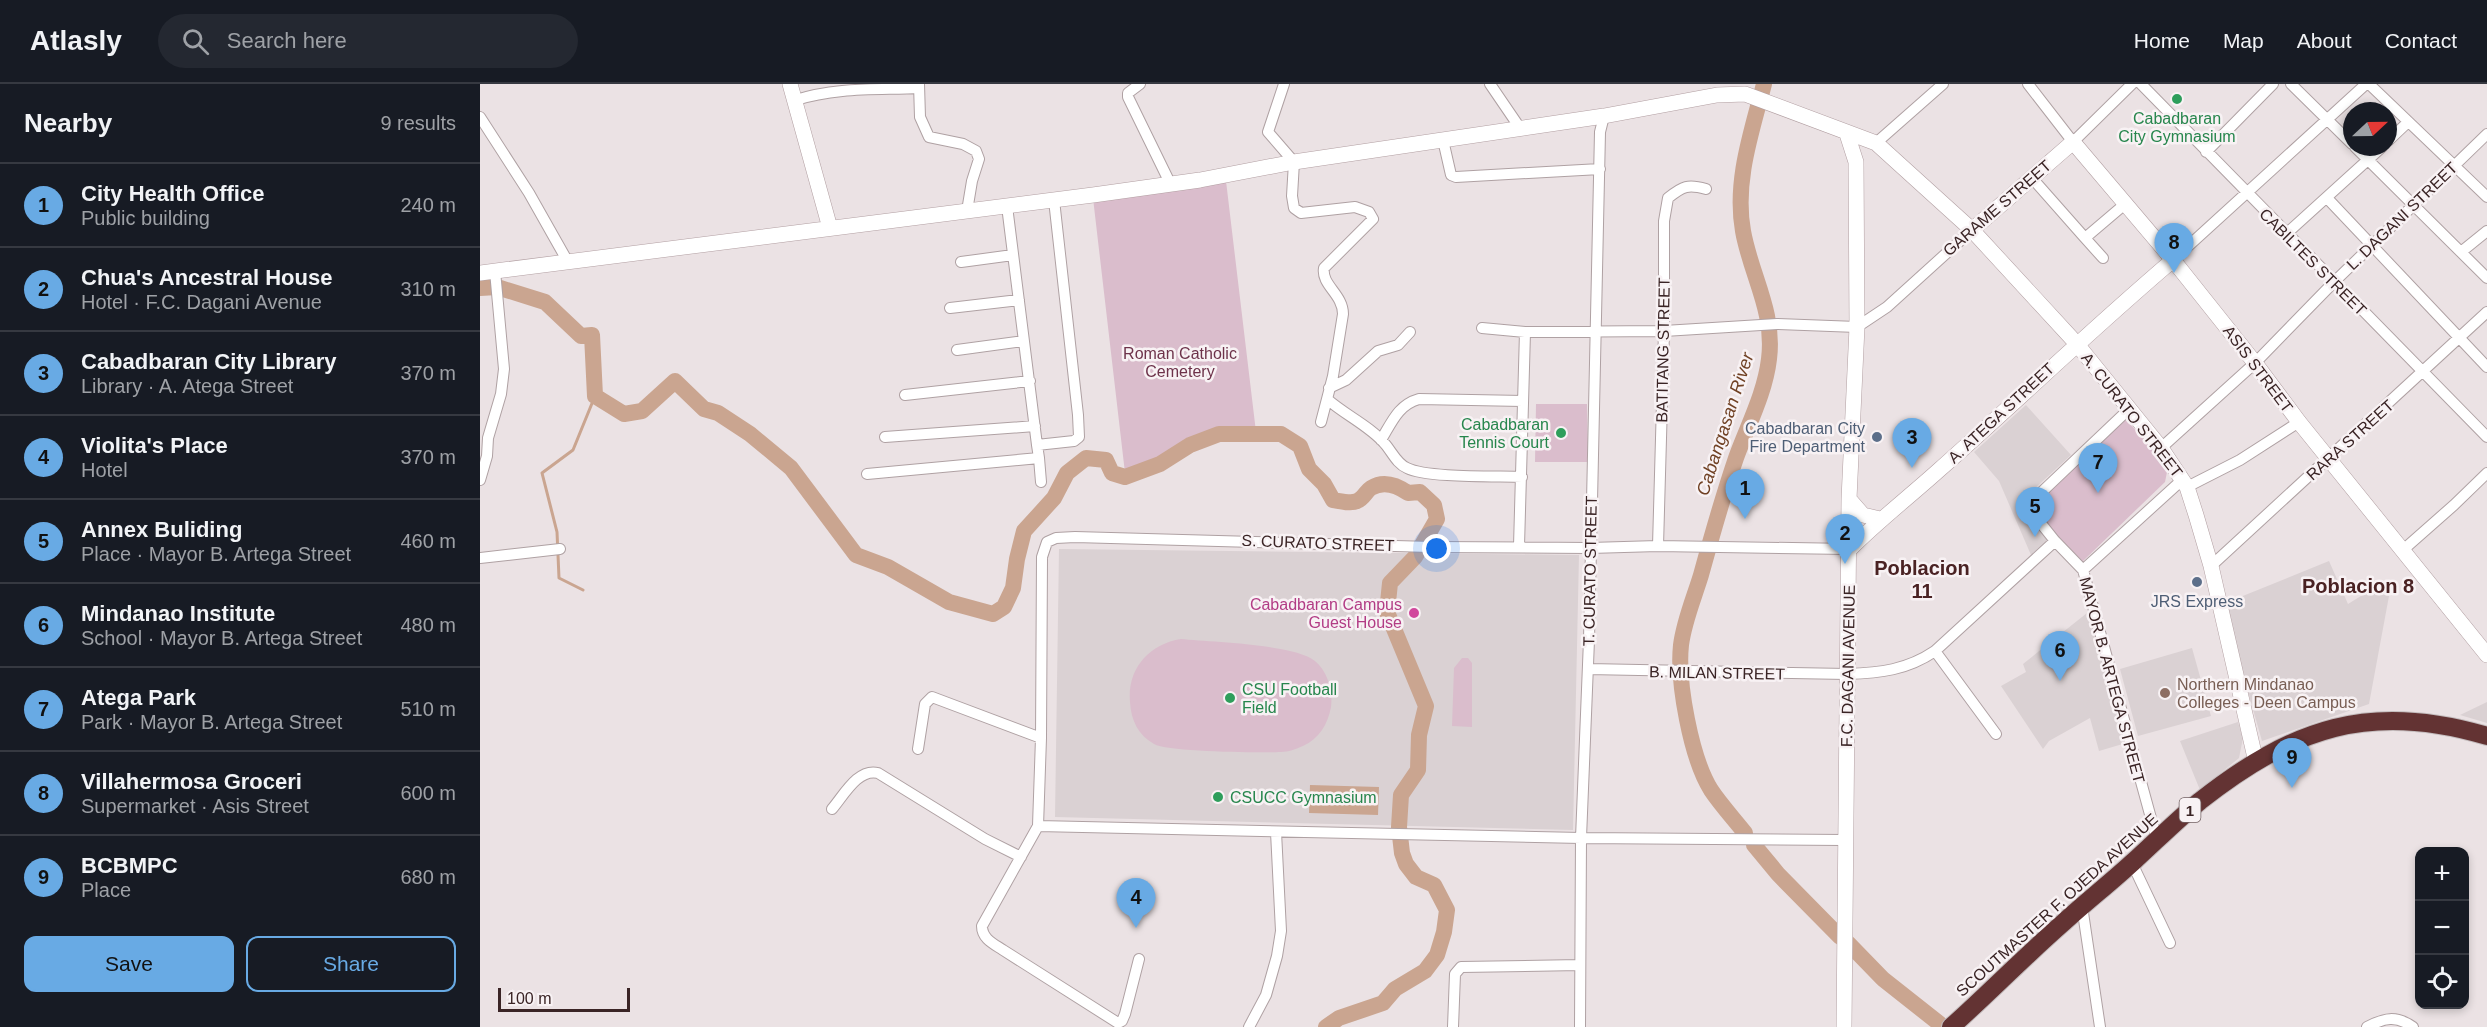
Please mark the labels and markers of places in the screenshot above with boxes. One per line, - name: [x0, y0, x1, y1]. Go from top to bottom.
- marker: Cabadbaran City Gymnasium: [2170, 92, 2184, 106]
- place label: Cabadbaran City Gymnasium: [2118, 110, 2236, 145]
- pin: 8: [2154, 224, 2194, 273]
- place label: Cabadbaran Tennis Court: [1459, 416, 1550, 451]
- pin: 3: [1892, 418, 1932, 468]
- place label: Cabadbaran City Fire Department: [1745, 420, 1866, 455]
- marker: Cabadbaran Tennis Court: [1554, 426, 1568, 440]
- marker: Cabadbaran City Fire Department: [1870, 430, 1884, 444]
- pin: 7: [2078, 444, 2118, 493]
- pin: 1: [1726, 470, 1764, 519]
- pin: 5: [2016, 488, 2054, 537]
- pin: 2: [1826, 514, 1864, 564]
- marker: JRS Express: [2190, 575, 2204, 589]
- place label: JRS Express: [2151, 593, 2243, 610]
- place label: Cabadbaran Campus Guest House: [1250, 596, 1402, 631]
- marker: Cabadbaran Campus Guest House: [1407, 606, 1421, 620]
- pin: 6: [2040, 632, 2080, 681]
- place label: Northern Mindanao Colleges - Deen Campus: [2177, 676, 2356, 711]
- place label: CSU Football Field: [1242, 681, 1337, 716]
- marker: Northern Mindanao Colleges - Deen Campus: [2158, 686, 2172, 700]
- marker: CSU Football Field: [1223, 691, 1237, 705]
- pin: 9: [2272, 738, 2312, 788]
- place label: CSUCC Gymnasium: [1230, 789, 1377, 806]
- marker: CSUCC Gymnasium: [1211, 790, 1225, 804]
- pin: 4: [1116, 878, 1156, 928]

